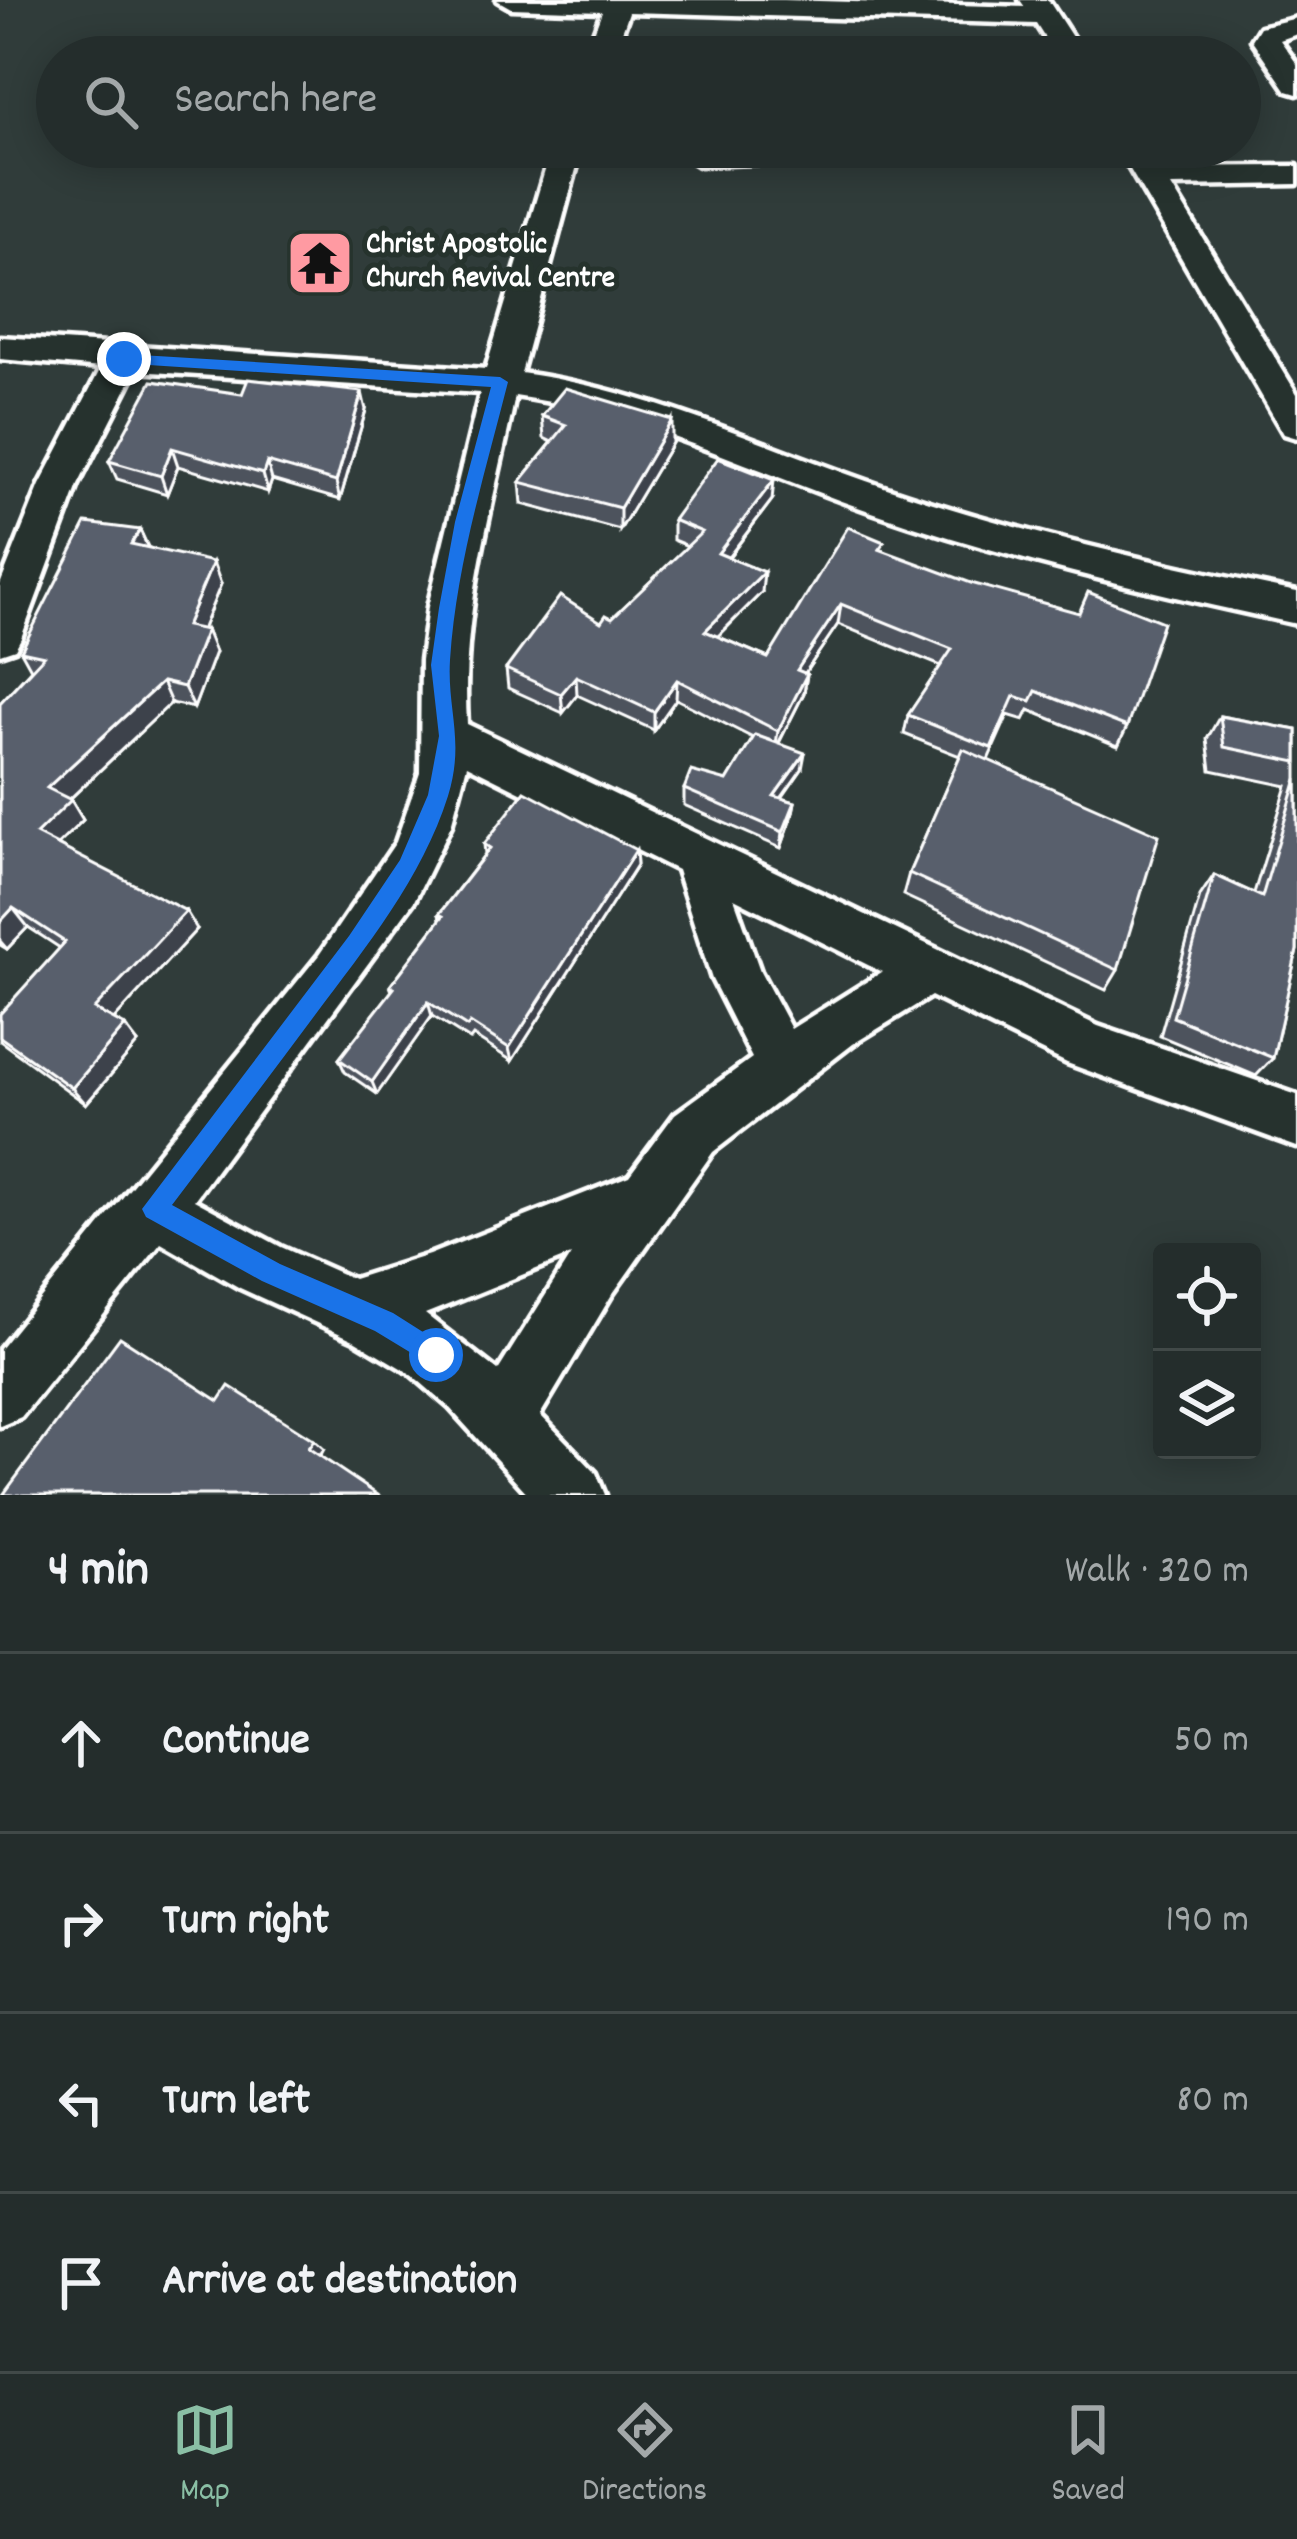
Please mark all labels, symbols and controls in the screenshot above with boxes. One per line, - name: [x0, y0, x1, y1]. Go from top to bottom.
- search box: [36, 36, 1261, 168]
- icon: search: [78, 69, 144, 135]
- text: Search here: [174, 70, 377, 134]
- place label: Christ Apostolic Church Revival Centre: [366, 225, 615, 302]
- temple icon: Christ Apostolic Church Revival Centre: [285, 228, 355, 298]
- route end: [97, 332, 151, 386]
- map controls: [1153, 1243, 1261, 1459]
- button: locate: [1153, 1243, 1261, 1351]
- route start: [409, 1328, 463, 1382]
- button: layers: [1153, 1351, 1261, 1459]
- text: 4 min: [48, 1537, 149, 1609]
- text: Walk · 320 m: [1065, 1546, 1249, 1601]
- icon: ahead: [48, 1710, 114, 1776]
- text: Continue: [162, 1711, 310, 1775]
- text: 50 m: [1174, 1715, 1249, 1770]
- icon: right: [48, 1890, 114, 1956]
- text: Turn right: [162, 1891, 329, 1955]
- text: 190 m: [1166, 1895, 1249, 1950]
- icon: left: [48, 2070, 114, 2136]
- text: Turn left: [162, 2071, 310, 2135]
- text: 80 m: [1176, 2075, 1249, 2130]
- icon: arrive: [48, 2250, 114, 2316]
- text: Arrive at destination: [162, 2251, 517, 2315]
- tab: Map: [172, 2397, 238, 2516]
- tab: Directions: [582, 2397, 707, 2516]
- tab: Saved: [1051, 2397, 1125, 2516]

